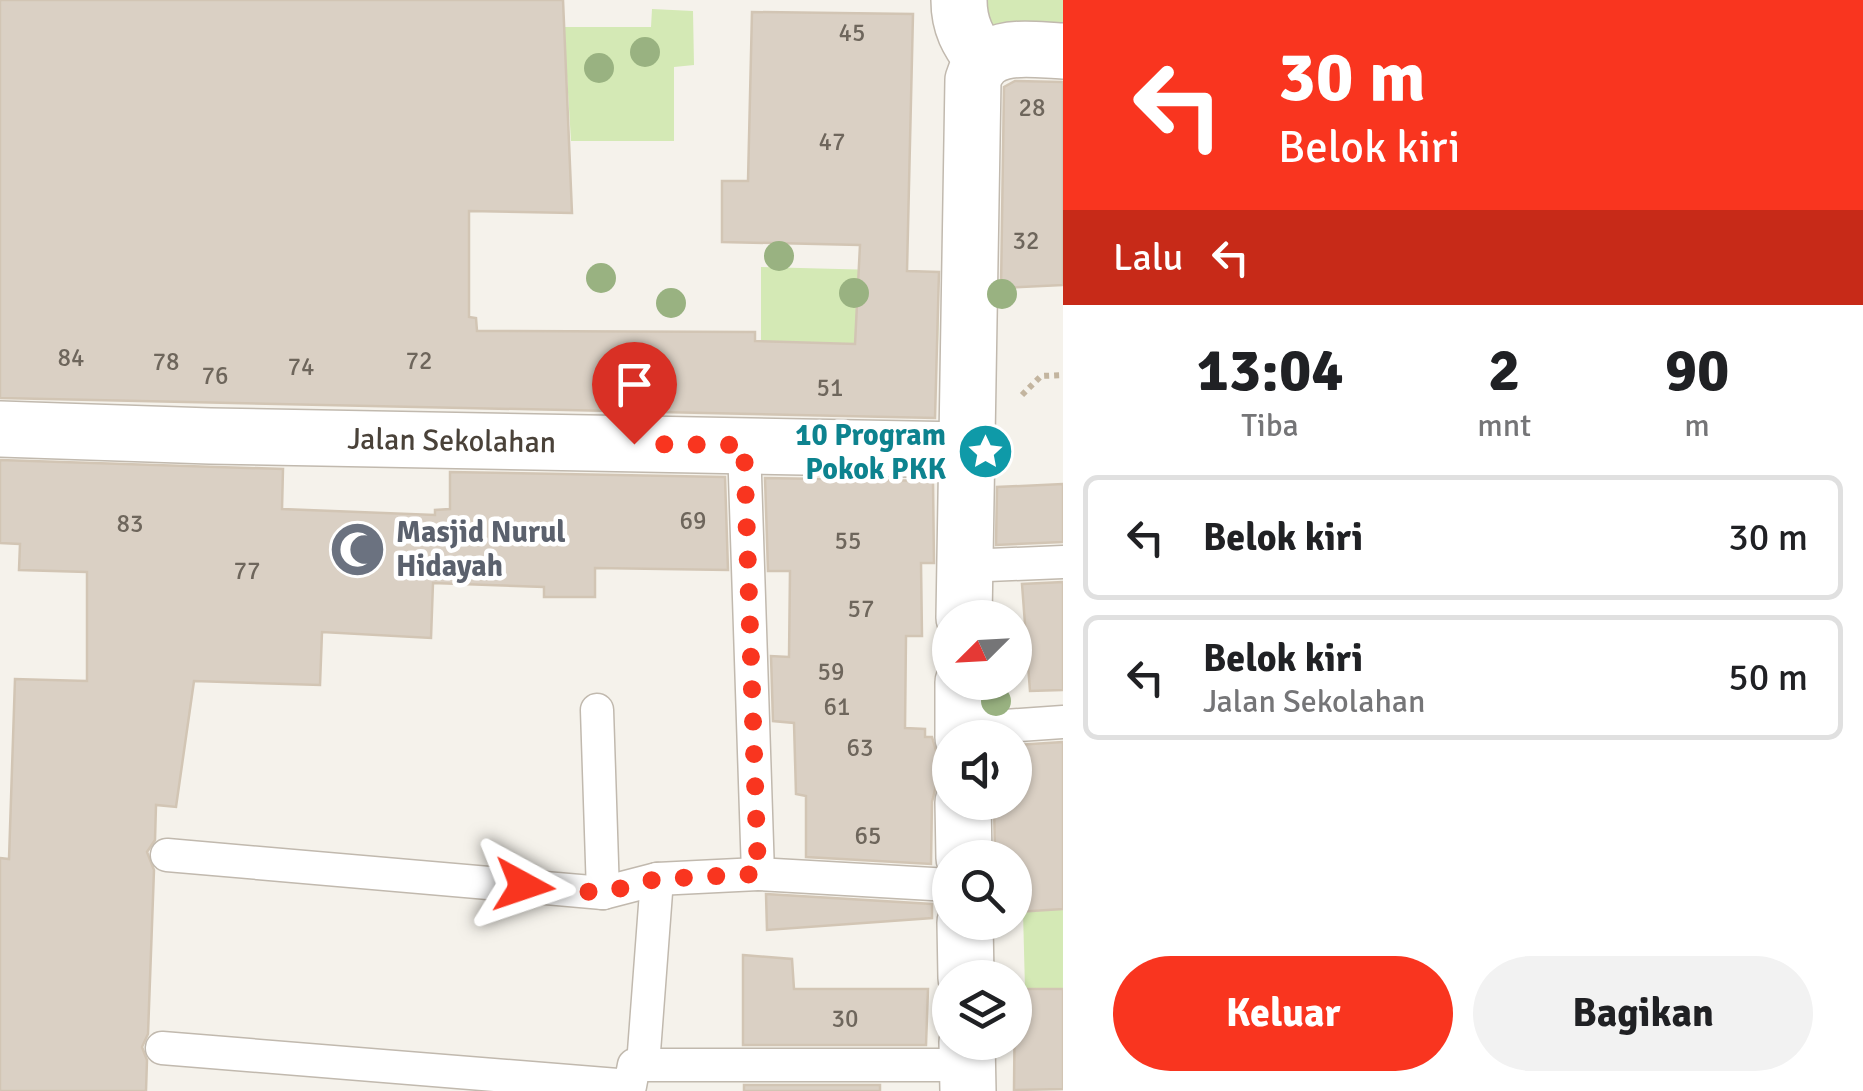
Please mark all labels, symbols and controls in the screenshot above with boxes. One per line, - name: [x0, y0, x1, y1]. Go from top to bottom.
- house number: 45: [838, 17, 866, 48]
- text: 30 m: [1278, 34, 1426, 120]
- icon: left: [1113, 40, 1243, 170]
- house number: 28: [1018, 92, 1046, 123]
- text: Belok kiri: [1278, 120, 1460, 175]
- house number: 47: [818, 126, 846, 157]
- house number: 32: [1012, 225, 1040, 256]
- icon: left: [1203, 230, 1258, 285]
- text: Lalu: [1113, 234, 1183, 281]
- text: 13:04: [1196, 334, 1344, 408]
- text: 2: [1488, 334, 1520, 408]
- text: 90: [1665, 334, 1730, 408]
- house number: 84: [57, 342, 85, 373]
- pin: [592, 342, 677, 445]
- house number: 72: [405, 345, 433, 376]
- house number: 78: [152, 346, 180, 377]
- house number: 74: [287, 351, 315, 382]
- icon: arrive: [607, 357, 662, 412]
- house number: 76: [201, 360, 229, 391]
- house number: 51: [816, 372, 844, 403]
- text: Tiba: [1241, 406, 1299, 445]
- text: mnt: [1477, 406, 1531, 445]
- text: m: [1684, 406, 1710, 445]
- place label: 10 Program Pokok PKK: [795, 417, 946, 488]
- street label: Jalan Sekolahan: [347, 421, 557, 461]
- place icon: 10 Program Pokok PKK: [955, 422, 1015, 482]
- house number: 69: [679, 505, 707, 536]
- house number: 83: [116, 508, 144, 539]
- icon: left: [1118, 510, 1173, 565]
- place label: Masjid Nurul Hidayah: [396, 514, 566, 585]
- text: Belok kiri: [1203, 514, 1363, 561]
- text: 30 m: [1728, 514, 1808, 561]
- mosque icon: Masjid Nurul Hidayah: [327, 519, 387, 579]
- house number: 55: [834, 525, 862, 556]
- house number: 77: [233, 555, 261, 586]
- house number: 57: [847, 593, 875, 624]
- north arrow: [932, 600, 1032, 700]
- map controls: [932, 600, 1032, 1060]
- text: Belok kiri: [1203, 635, 1363, 682]
- icon: left: [1118, 650, 1173, 705]
- text: 50 m: [1728, 654, 1808, 701]
- house number: 59: [817, 656, 845, 687]
- text: Jalan Sekolahan: [1203, 682, 1426, 721]
- house number: 61: [823, 691, 851, 722]
- button: sound: [932, 720, 1032, 820]
- house number: 63: [846, 732, 874, 763]
- house number: 65: [854, 820, 882, 851]
- position arrow: [472, 834, 576, 938]
- button: search: [932, 840, 1032, 940]
- button: Keluar: [1113, 956, 1453, 1071]
- button: Bagikan: [1473, 956, 1813, 1071]
- button: layers: [932, 960, 1032, 1060]
- house number: 30: [831, 1003, 859, 1034]

